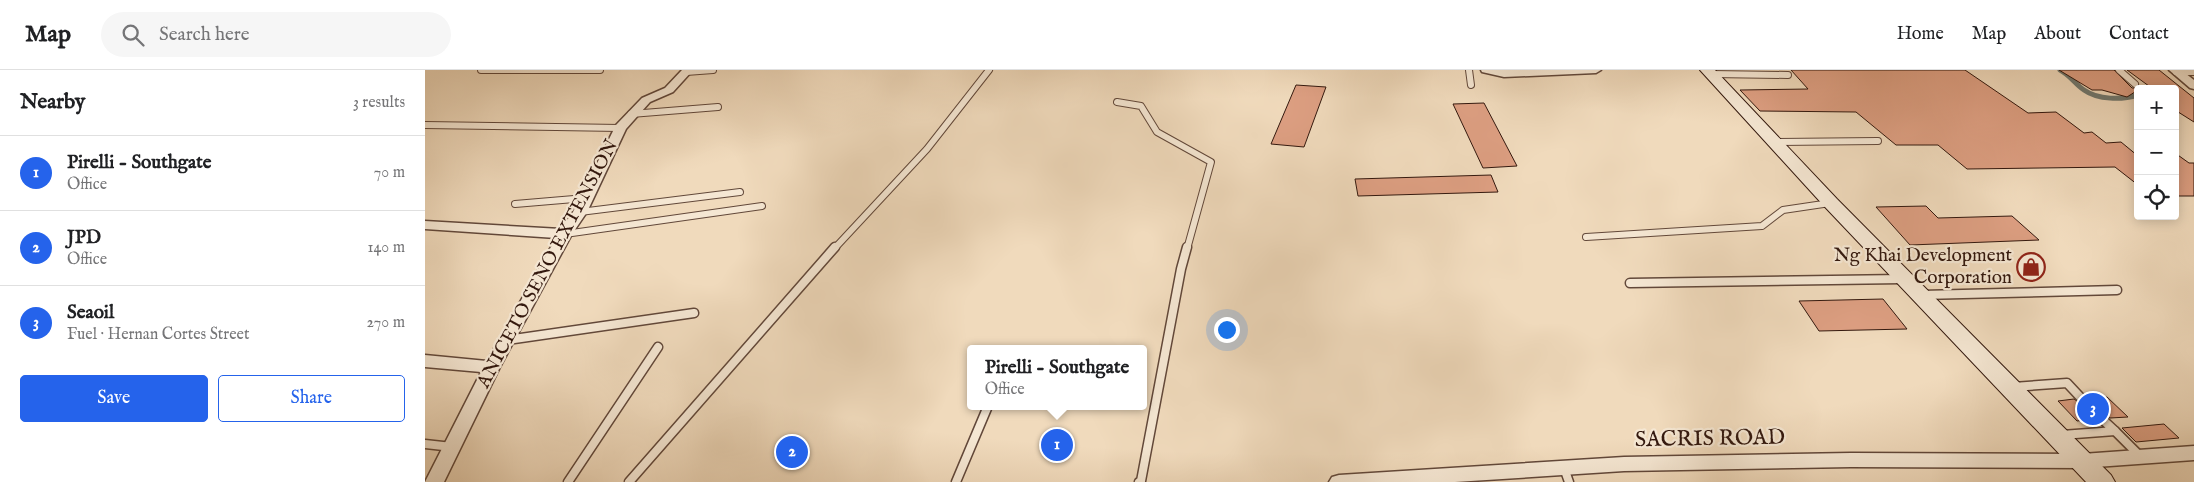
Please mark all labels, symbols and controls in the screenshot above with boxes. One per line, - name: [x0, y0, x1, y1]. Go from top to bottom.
- search box: [101, 12, 451, 57]
- text: Map: [25, 19, 71, 50]
- icon: search: [119, 21, 147, 49]
- text: Search here: [159, 23, 250, 47]
- text: Home: [1897, 23, 1944, 46]
- text: Map: [1972, 23, 2006, 46]
- text: About: [2034, 23, 2081, 46]
- text: Contact: [2109, 23, 2169, 46]
- map controls: [2134, 85, 2179, 220]
- button: +: [2134, 85, 2179, 130]
- text: Nearby: [20, 89, 85, 116]
- text: 3 results: [353, 93, 405, 113]
- button: −: [2134, 130, 2179, 175]
- street label: ANICETO SENO EXTENSION: [472, 136, 624, 393]
- text: Pirelli - Southgate: [67, 151, 212, 175]
- text: 1: [33, 163, 39, 183]
- text: 70 m: [374, 163, 405, 183]
- text: Office: [67, 175, 107, 195]
- button: locate: [2134, 175, 2179, 220]
- text: JPD: [67, 226, 101, 250]
- text: 2: [32, 238, 40, 258]
- text: 140 m: [367, 238, 405, 258]
- place label: Ng Khai Development Corporation: [1834, 244, 2012, 290]
- text: Office: [67, 250, 107, 270]
- shop icon: Ng Khai Development Corporation: [2016, 252, 2046, 282]
- text: Seaoil: [67, 301, 114, 325]
- text: 3: [33, 313, 39, 333]
- text: 270 m: [366, 313, 405, 333]
- your location: [1214, 317, 1240, 343]
- text: Fuel · Hernan Cortes Street: [67, 325, 249, 345]
- popup: [967, 345, 1147, 410]
- text: Pirelli - Southgate: [985, 356, 1129, 380]
- button: Save: [20, 375, 208, 422]
- button: Share: [218, 375, 405, 422]
- text: Office: [985, 380, 1025, 400]
- pin: 3: [2077, 390, 2109, 428]
- street label: SACRIS ROAD: [1635, 424, 1785, 454]
- pin: 1: [1041, 426, 1073, 464]
- pin: 2: [776, 433, 808, 471]

